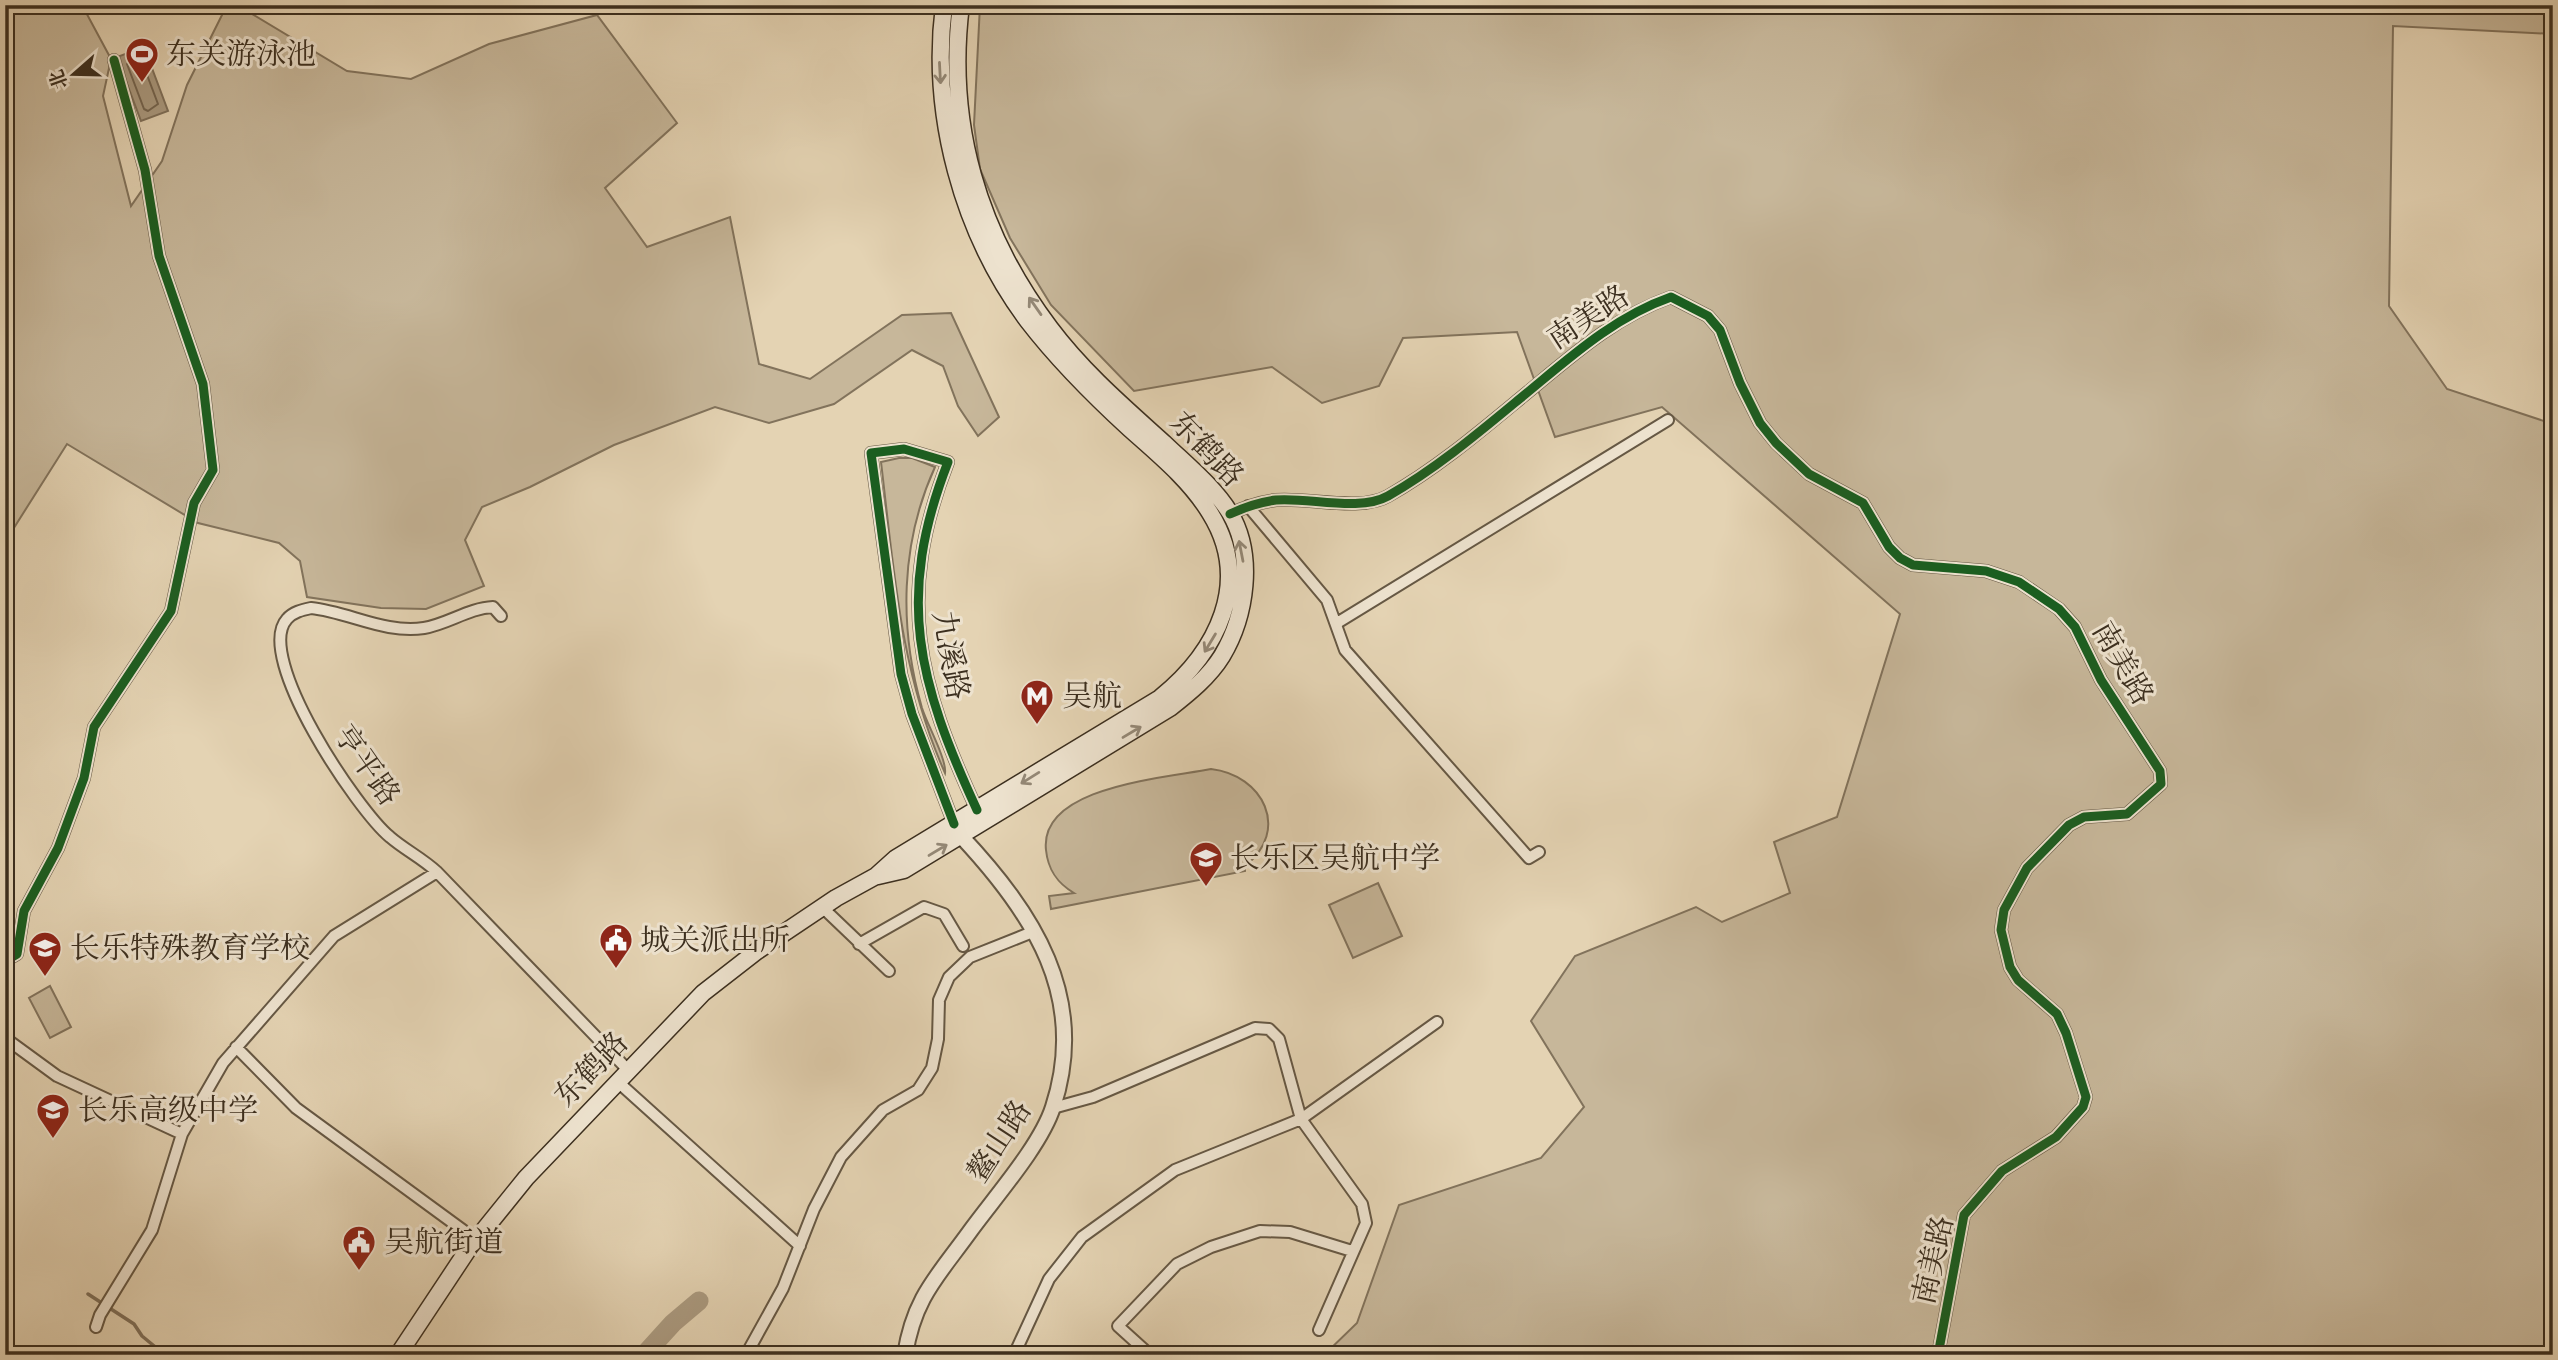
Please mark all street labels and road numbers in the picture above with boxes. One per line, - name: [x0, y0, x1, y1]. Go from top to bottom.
- street label: 南美路: [1541, 278, 1637, 358]
- street label: 东鹤路: [1161, 405, 1250, 495]
- street label: 九溪路: [923, 608, 976, 703]
- street label: 南美路: [2083, 616, 2160, 712]
- street label: 亨平路: [325, 718, 407, 813]
- street label: 东鹤路: [548, 1025, 637, 1115]
- street label: 鳌山路: [960, 1094, 1040, 1190]
- street label: 南美路: [1906, 1212, 1963, 1308]

